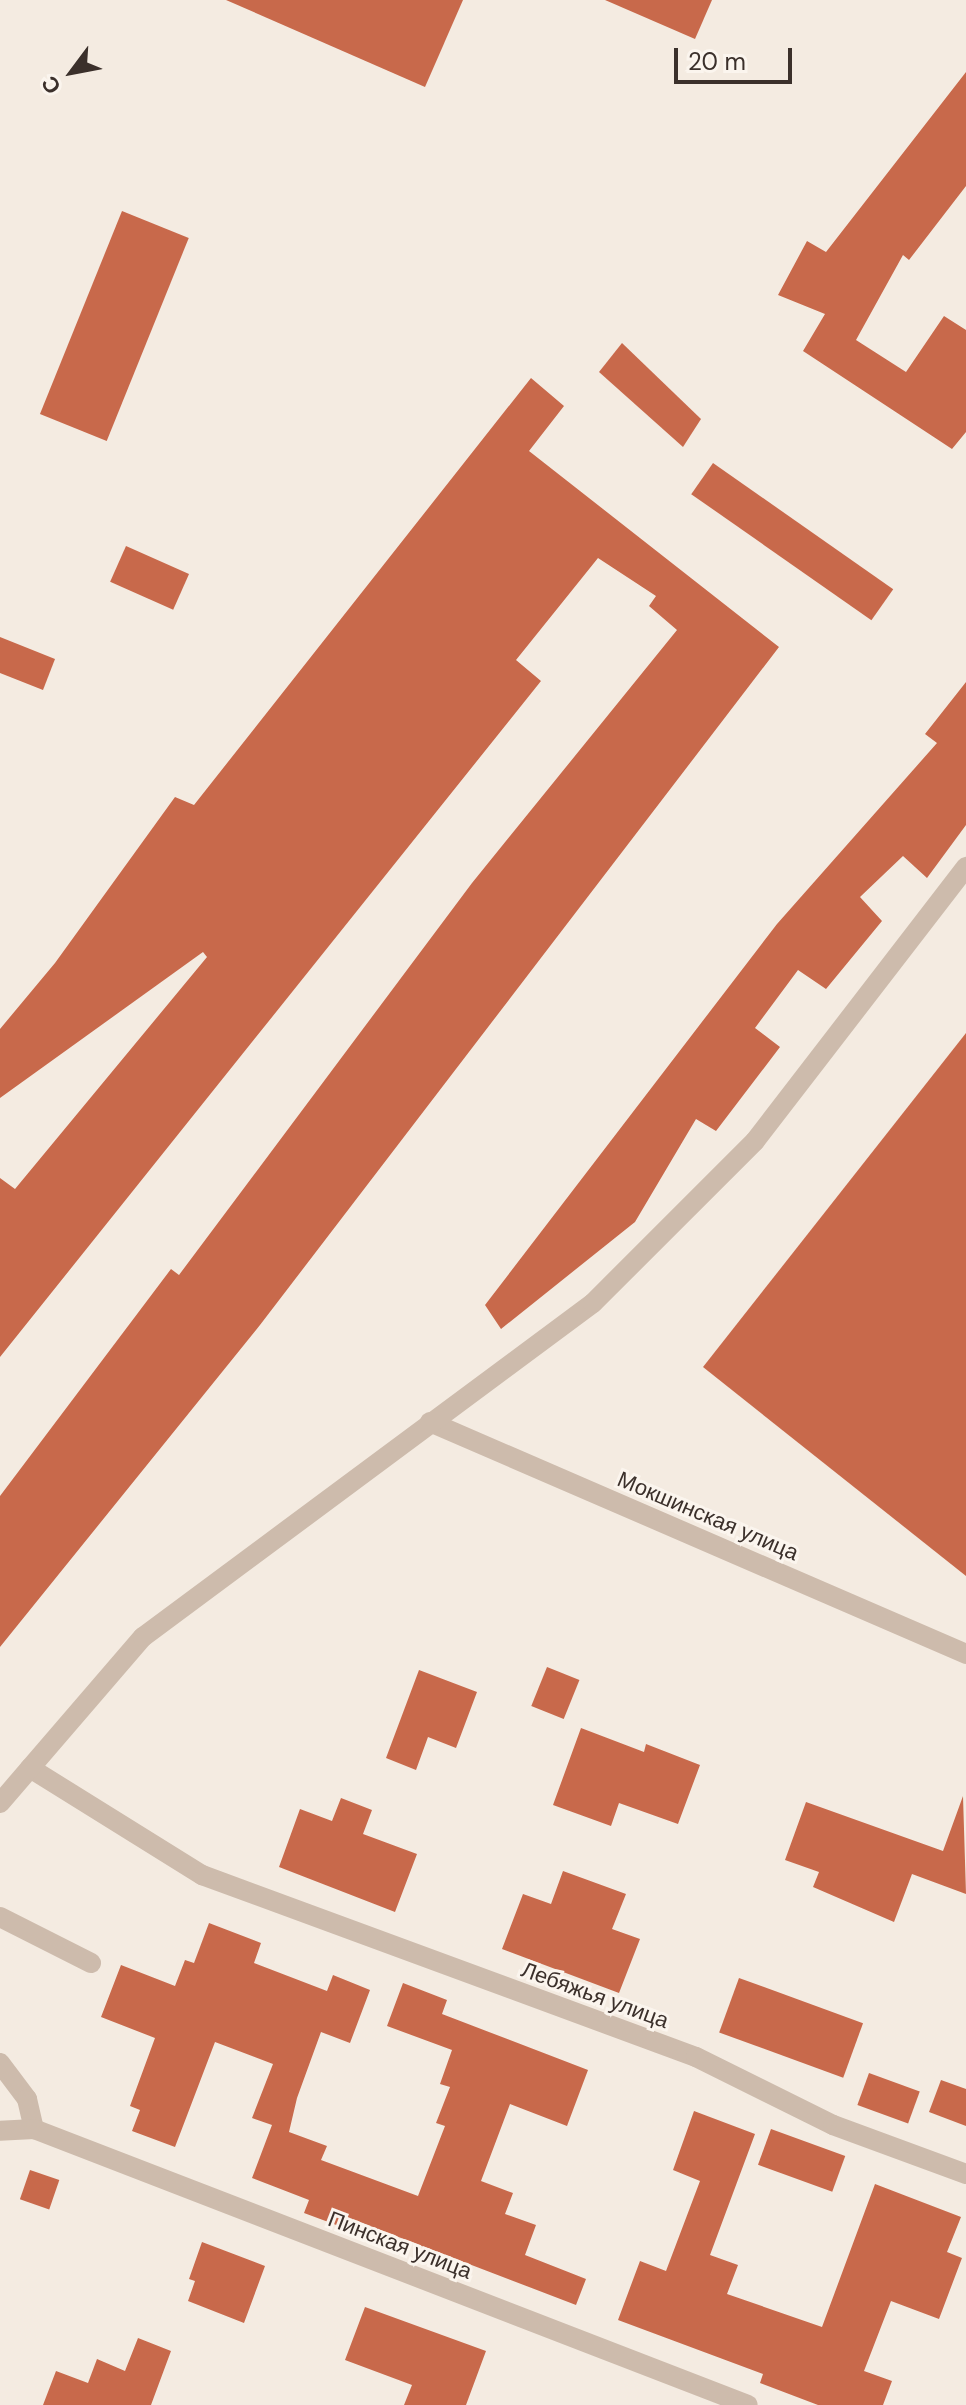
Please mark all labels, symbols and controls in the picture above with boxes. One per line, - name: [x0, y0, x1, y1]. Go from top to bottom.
- north arrow: [32, 32, 112, 112]
- scale bar: [678, 32, 796, 82]
- text: 20 m: [688, 46, 746, 77]
- text: С: [35, 71, 68, 99]
- street label: Мокшинская улица: [614, 1466, 802, 1566]
- street label: Лебяжья улица: [518, 1956, 672, 2034]
- street label: Пинская улица: [324, 2205, 476, 2285]

